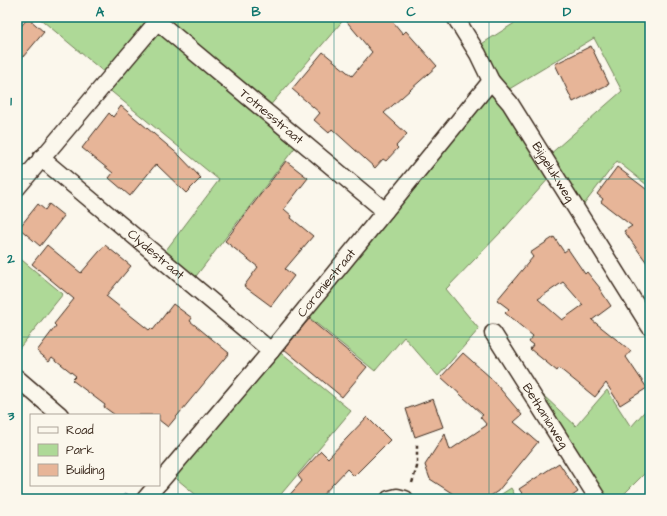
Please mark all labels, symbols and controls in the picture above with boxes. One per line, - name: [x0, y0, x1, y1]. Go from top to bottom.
- text: A: [96, 3, 105, 21]
- text: B: [251, 3, 261, 21]
- text: C: [406, 3, 416, 21]
- text: D: [563, 3, 572, 21]
- street label: Totnesstraat: [236, 84, 308, 149]
- text: 1: [10, 92, 12, 110]
- street label: Bijgelukweg: [527, 138, 579, 206]
- street label: Clydestraat: [123, 225, 189, 284]
- street label: Coroniestraat: [293, 244, 361, 321]
- text: 2: [6, 250, 15, 268]
- street label: Bethaniaweg: [518, 380, 573, 453]
- text: 3: [7, 407, 15, 425]
- legend: [30, 414, 160, 486]
- text: Road: [66, 422, 94, 439]
- text: Park: [66, 442, 94, 459]
- text: Building: [66, 462, 104, 480]

